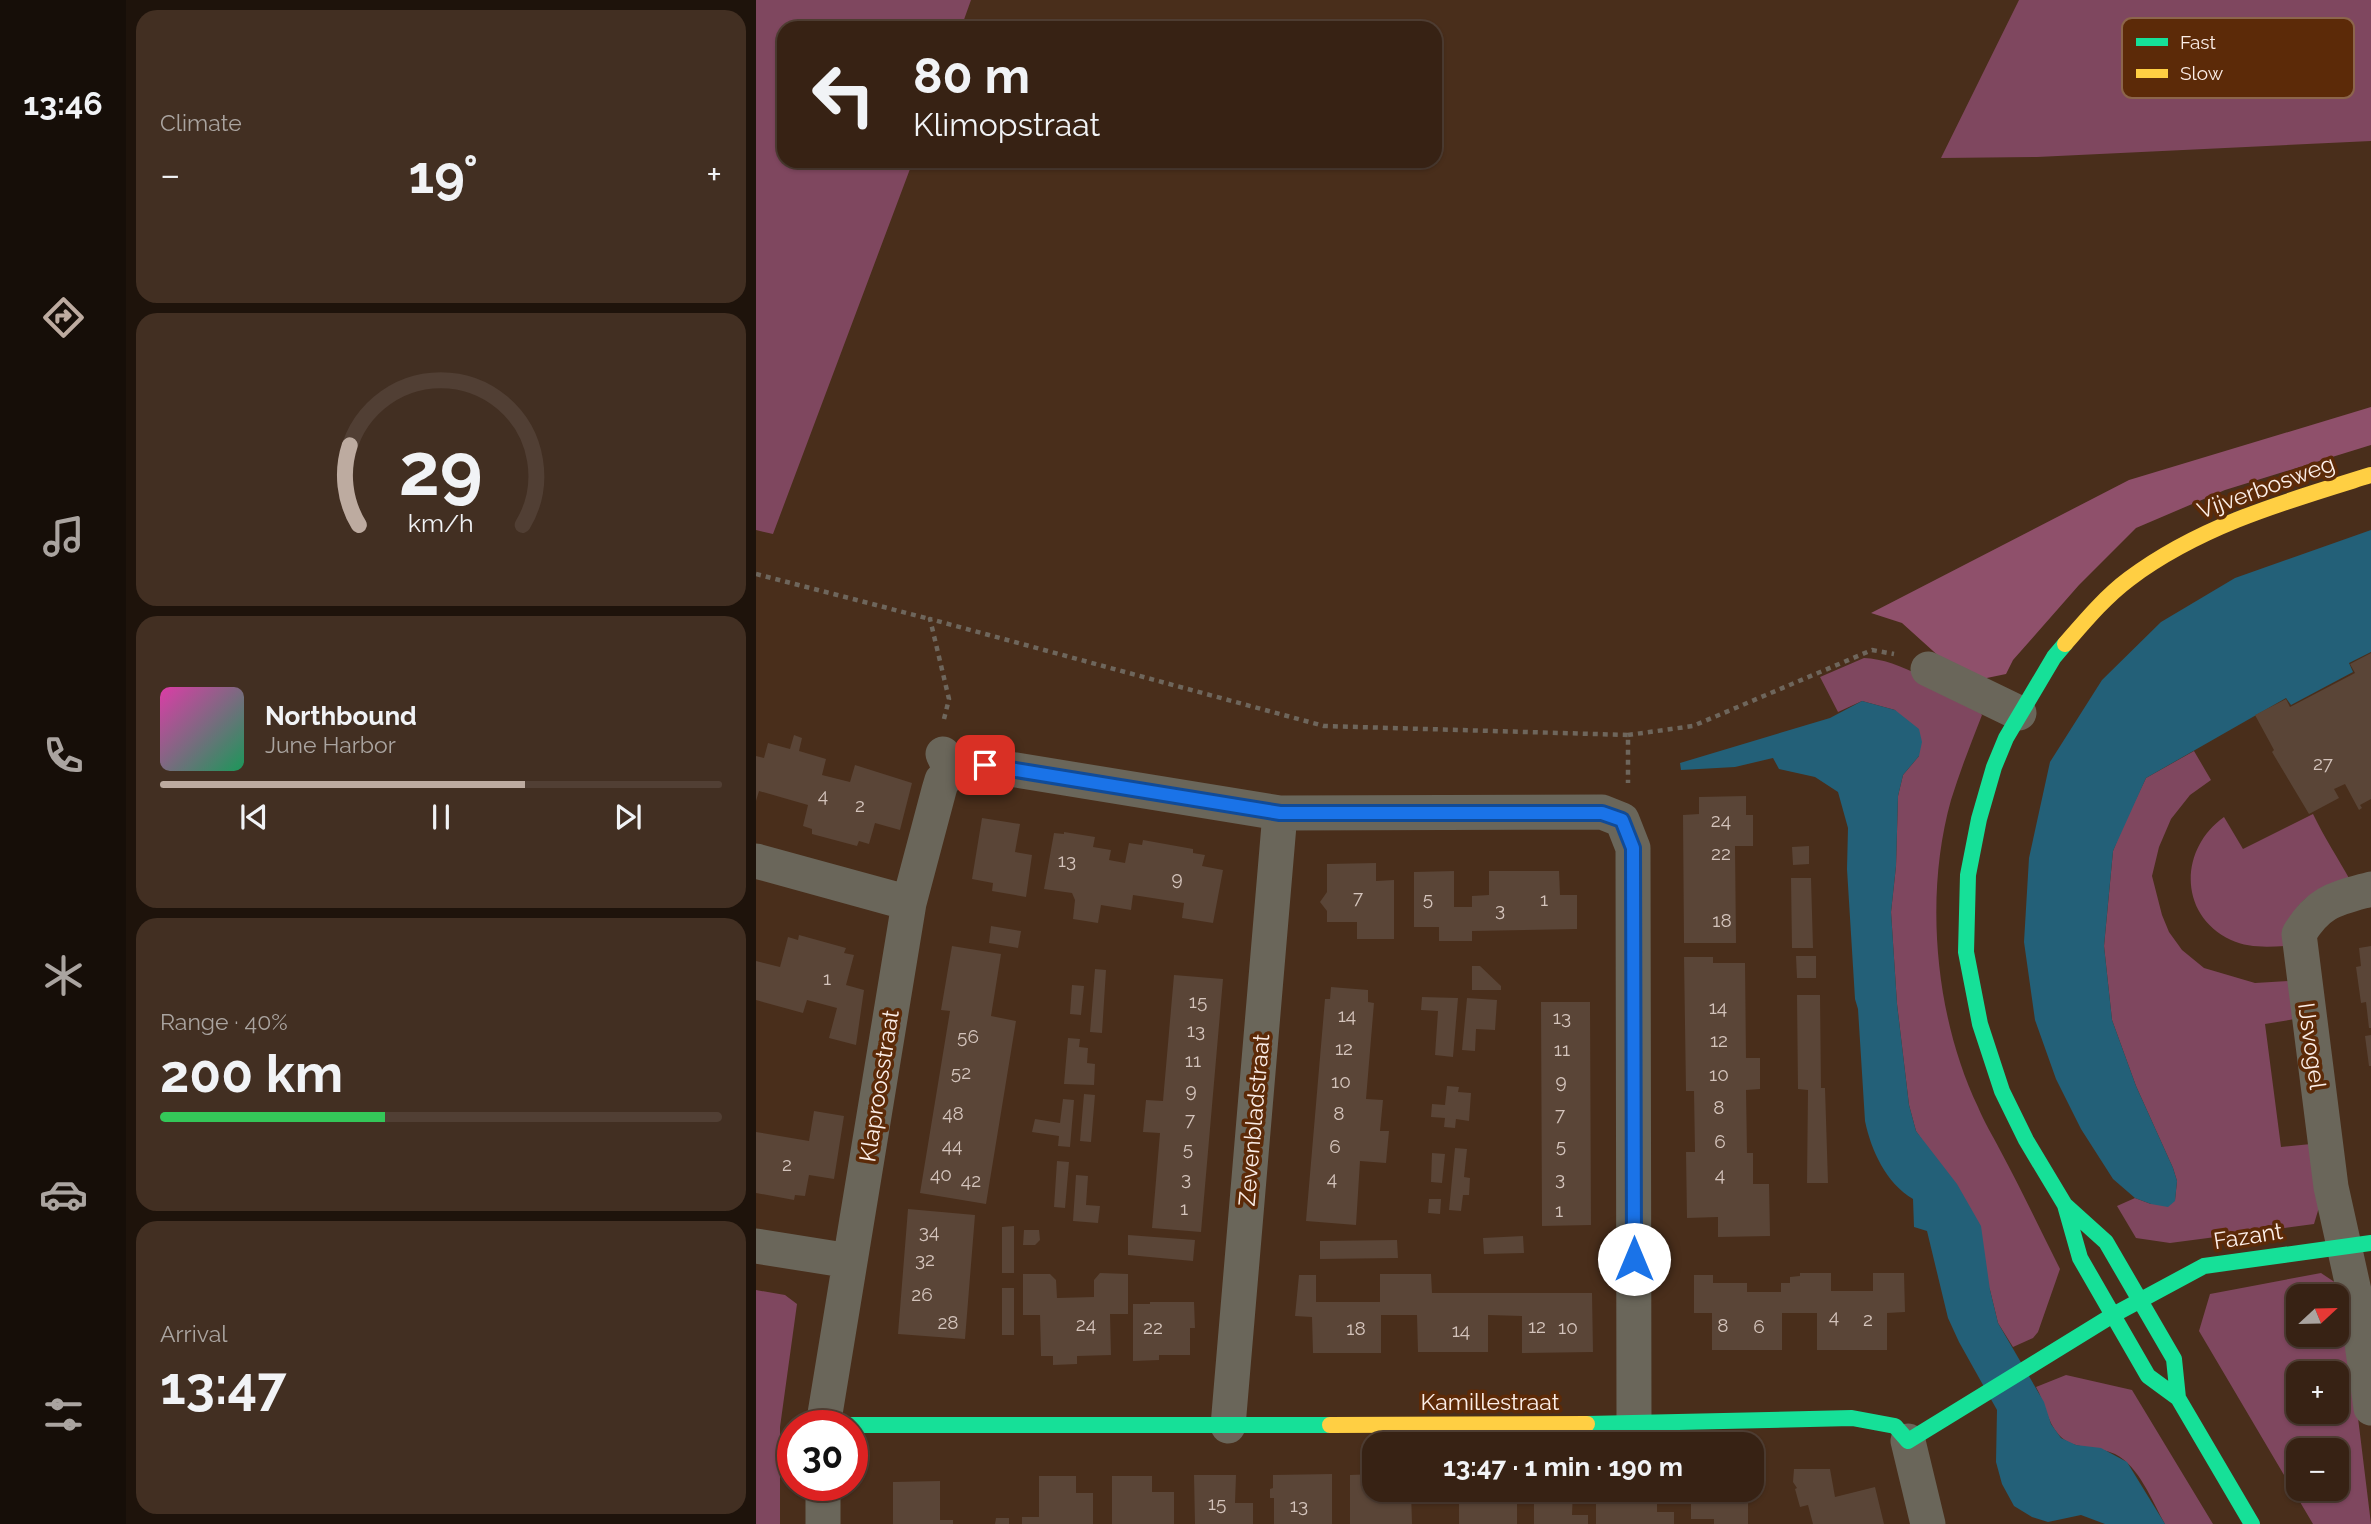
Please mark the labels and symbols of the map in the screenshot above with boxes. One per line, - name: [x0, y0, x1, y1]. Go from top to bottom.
- legend: [2122, 18, 2354, 98]
- text: Fast: [2180, 31, 2216, 53]
- text: Slow: [2180, 62, 2224, 84]
- street label: Vijverbosweg: [2194, 449, 2338, 524]
- pin: [955, 735, 1015, 795]
- house number: 27: [2313, 752, 2333, 774]
- house number: 4: [818, 784, 828, 806]
- house number: 2: [855, 794, 865, 816]
- house number: 24: [1711, 809, 1731, 831]
- house number: 22: [1711, 842, 1731, 864]
- house number: 13: [1058, 849, 1076, 871]
- house number: 9: [1171, 867, 1183, 889]
- house number: 7: [1353, 886, 1363, 908]
- house number: 5: [1423, 887, 1433, 909]
- house number: 1: [1540, 888, 1548, 910]
- house number: 3: [1495, 898, 1505, 920]
- house number: 18: [1712, 909, 1732, 931]
- house number: 1: [823, 967, 831, 989]
- house number: 15: [1189, 990, 1207, 1012]
- house number: 14: [1709, 996, 1727, 1018]
- street label: IJsvogel: [2293, 1001, 2332, 1092]
- house number: 14: [1338, 1004, 1356, 1026]
- house number: 13: [1553, 1006, 1571, 1028]
- street label: Klaproosstraat: [853, 1008, 904, 1164]
- house number: 13: [1187, 1019, 1205, 1041]
- house number: 56: [957, 1025, 979, 1047]
- house number: 12: [1710, 1029, 1728, 1051]
- street label: Zevenbladstraat: [1233, 1032, 1275, 1207]
- house number: 12: [1335, 1037, 1353, 1059]
- house number: 11: [1554, 1038, 1570, 1060]
- house number: 11: [1185, 1049, 1201, 1071]
- house number: 52: [951, 1061, 971, 1083]
- house number: 10: [1709, 1063, 1729, 1085]
- house number: 10: [1331, 1070, 1351, 1092]
- house number: 9: [1555, 1070, 1567, 1092]
- house number: 9: [1185, 1079, 1197, 1101]
- house number: 8: [1713, 1096, 1725, 1118]
- house number: 48: [942, 1102, 964, 1124]
- house number: 8: [1333, 1102, 1345, 1124]
- house number: 7: [1555, 1103, 1565, 1125]
- house number: 7: [1185, 1108, 1195, 1130]
- house number: 6: [1714, 1130, 1726, 1152]
- house number: 44: [942, 1134, 962, 1156]
- house number: 5: [1556, 1134, 1566, 1156]
- house number: 6: [1329, 1135, 1341, 1157]
- house number: 5: [1183, 1137, 1193, 1159]
- house number: 2: [782, 1153, 792, 1175]
- house number: 40: [930, 1163, 952, 1185]
- house number: 4: [1715, 1163, 1725, 1185]
- house number: 3: [1181, 1167, 1191, 1189]
- house number: 4: [1327, 1167, 1337, 1189]
- house number: 3: [1555, 1167, 1565, 1189]
- house number: 42: [961, 1169, 981, 1191]
- house number: 1: [1180, 1197, 1188, 1219]
- house number: 1: [1555, 1199, 1563, 1221]
- street label: Fazant: [2212, 1217, 2285, 1254]
- house number: 34: [919, 1220, 939, 1242]
- position arrow: [1597, 1222, 1671, 1296]
- house number: 32: [915, 1248, 935, 1270]
- house number: 26: [911, 1283, 933, 1305]
- north arrow: [2286, 1284, 2348, 1348]
- house number: 4: [1829, 1305, 1839, 1327]
- house number: 2: [1863, 1308, 1873, 1330]
- house number: 28: [937, 1311, 959, 1333]
- house number: 24: [1076, 1313, 1096, 1335]
- house number: 8: [1717, 1314, 1729, 1336]
- house number: 12: [1528, 1315, 1546, 1337]
- house number: 6: [1753, 1315, 1765, 1337]
- house number: 22: [1143, 1316, 1163, 1338]
- house number: 10: [1558, 1316, 1578, 1338]
- house number: 18: [1346, 1317, 1366, 1339]
- house number: 14: [1452, 1319, 1470, 1341]
- street label: Kamillestraat: [1420, 1388, 1560, 1415]
- speed limit sign: 30: [777, 1410, 868, 1501]
- house number: 15: [1208, 1492, 1226, 1514]
- house number: 13: [1290, 1494, 1308, 1516]

